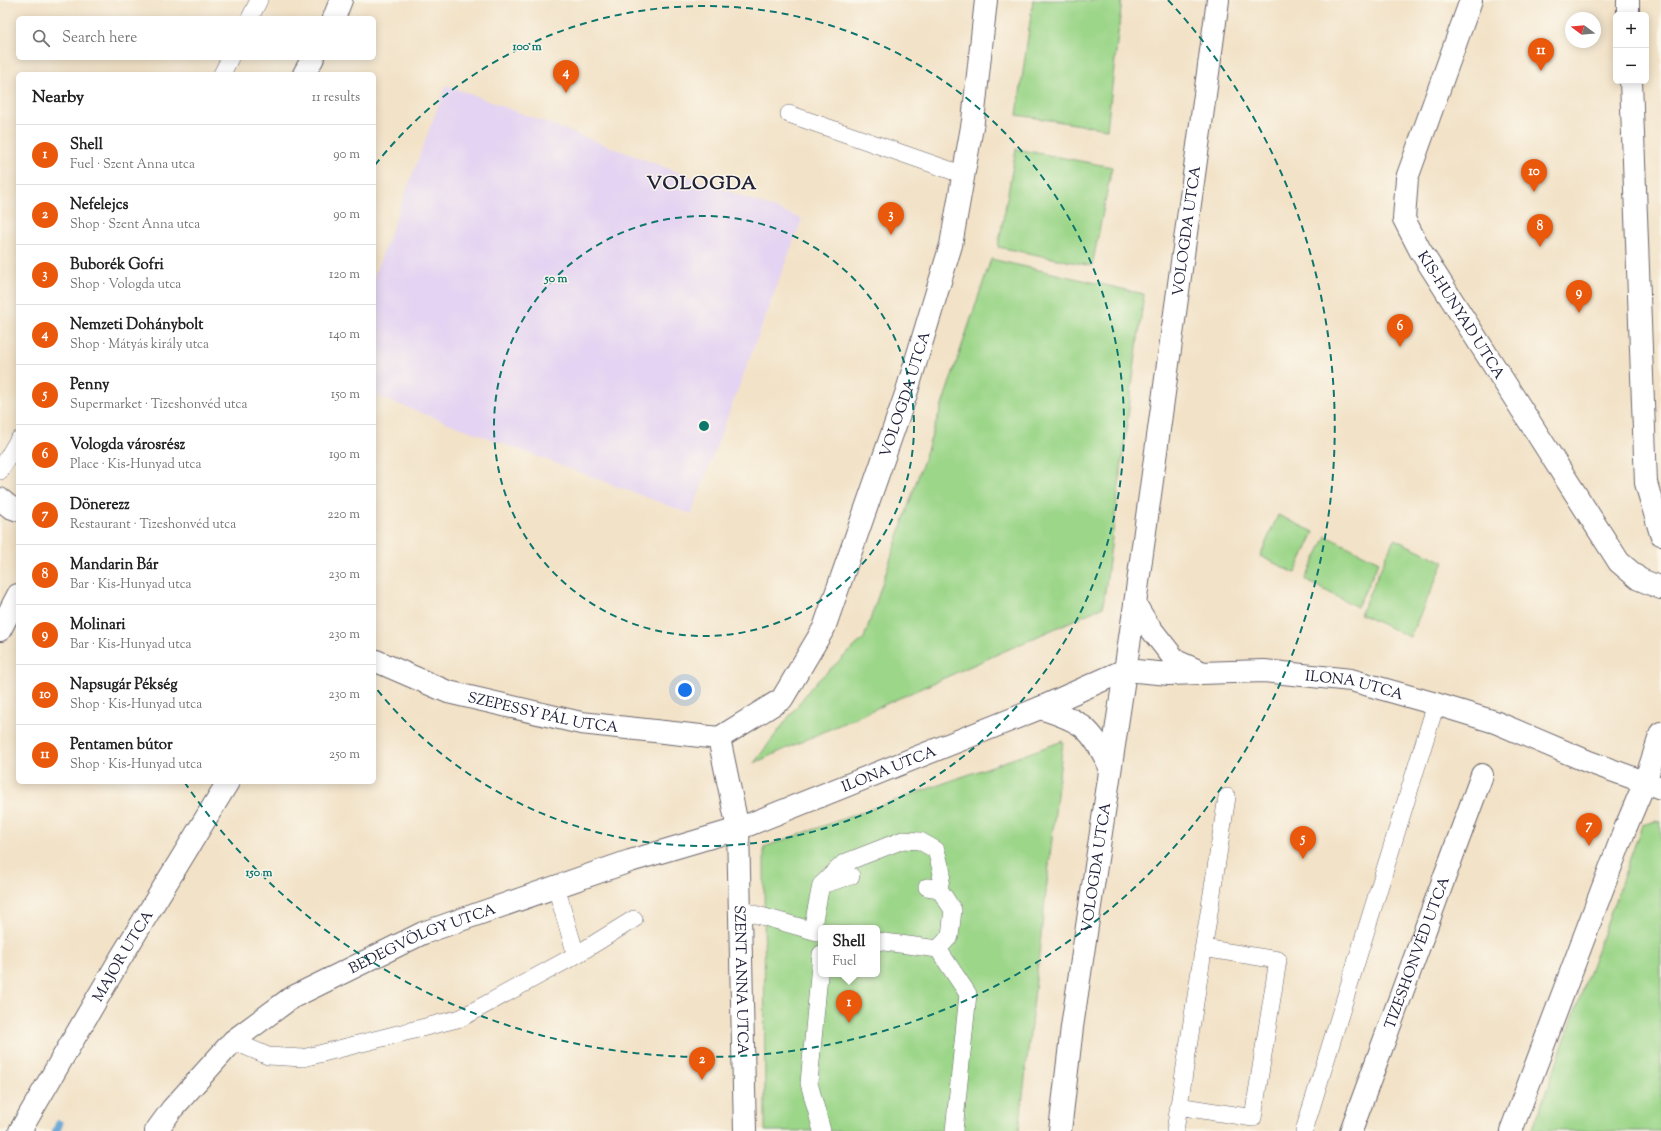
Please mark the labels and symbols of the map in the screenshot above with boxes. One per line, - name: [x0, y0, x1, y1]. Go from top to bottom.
- north arrow: [1565, 12, 1601, 48]
- text: 100 m: [511, 38, 542, 56]
- pin: 11: [1528, 38, 1554, 71]
- pin: 4: [553, 60, 579, 93]
- pin: 10: [1521, 159, 1547, 192]
- street label: VOLOGDA UTCA: [1168, 164, 1207, 298]
- district label: VOLOGDA: [647, 171, 757, 198]
- pin: 3: [878, 202, 904, 235]
- pin: 8: [1527, 214, 1553, 247]
- street label: KIS-HUNYAD UTCA: [1411, 247, 1509, 384]
- text: 50 m: [544, 270, 568, 288]
- pin: 9: [1566, 280, 1592, 313]
- pin: 6: [1387, 314, 1413, 347]
- street label: VOLOGDA UTCA: [876, 329, 936, 461]
- centre of rings: [697, 419, 711, 433]
- street label: ILONA UTCA: [1304, 666, 1406, 706]
- your location: [675, 680, 695, 700]
- street label: SZEPESSY PÁL UTCA: [465, 688, 619, 739]
- street label: ILONA UTCA: [839, 742, 940, 798]
- street label: VOLOGDA UTCA: [1077, 801, 1117, 934]
- pin: 7: [1576, 813, 1602, 846]
- pin: 5: [1290, 826, 1316, 859]
- text: 150 m: [244, 864, 273, 882]
- street label: TIZESHONVÉD UTCA: [1380, 874, 1456, 1032]
- street label: BEDEGVÖLGY UTCA: [346, 900, 499, 980]
- street label: SZENT ANNA UTCA: [728, 905, 752, 1055]
- street label: MAJOR UTCA: [88, 907, 159, 1006]
- pin: 1: [836, 990, 862, 1023]
- pin: 2: [689, 1047, 715, 1080]

